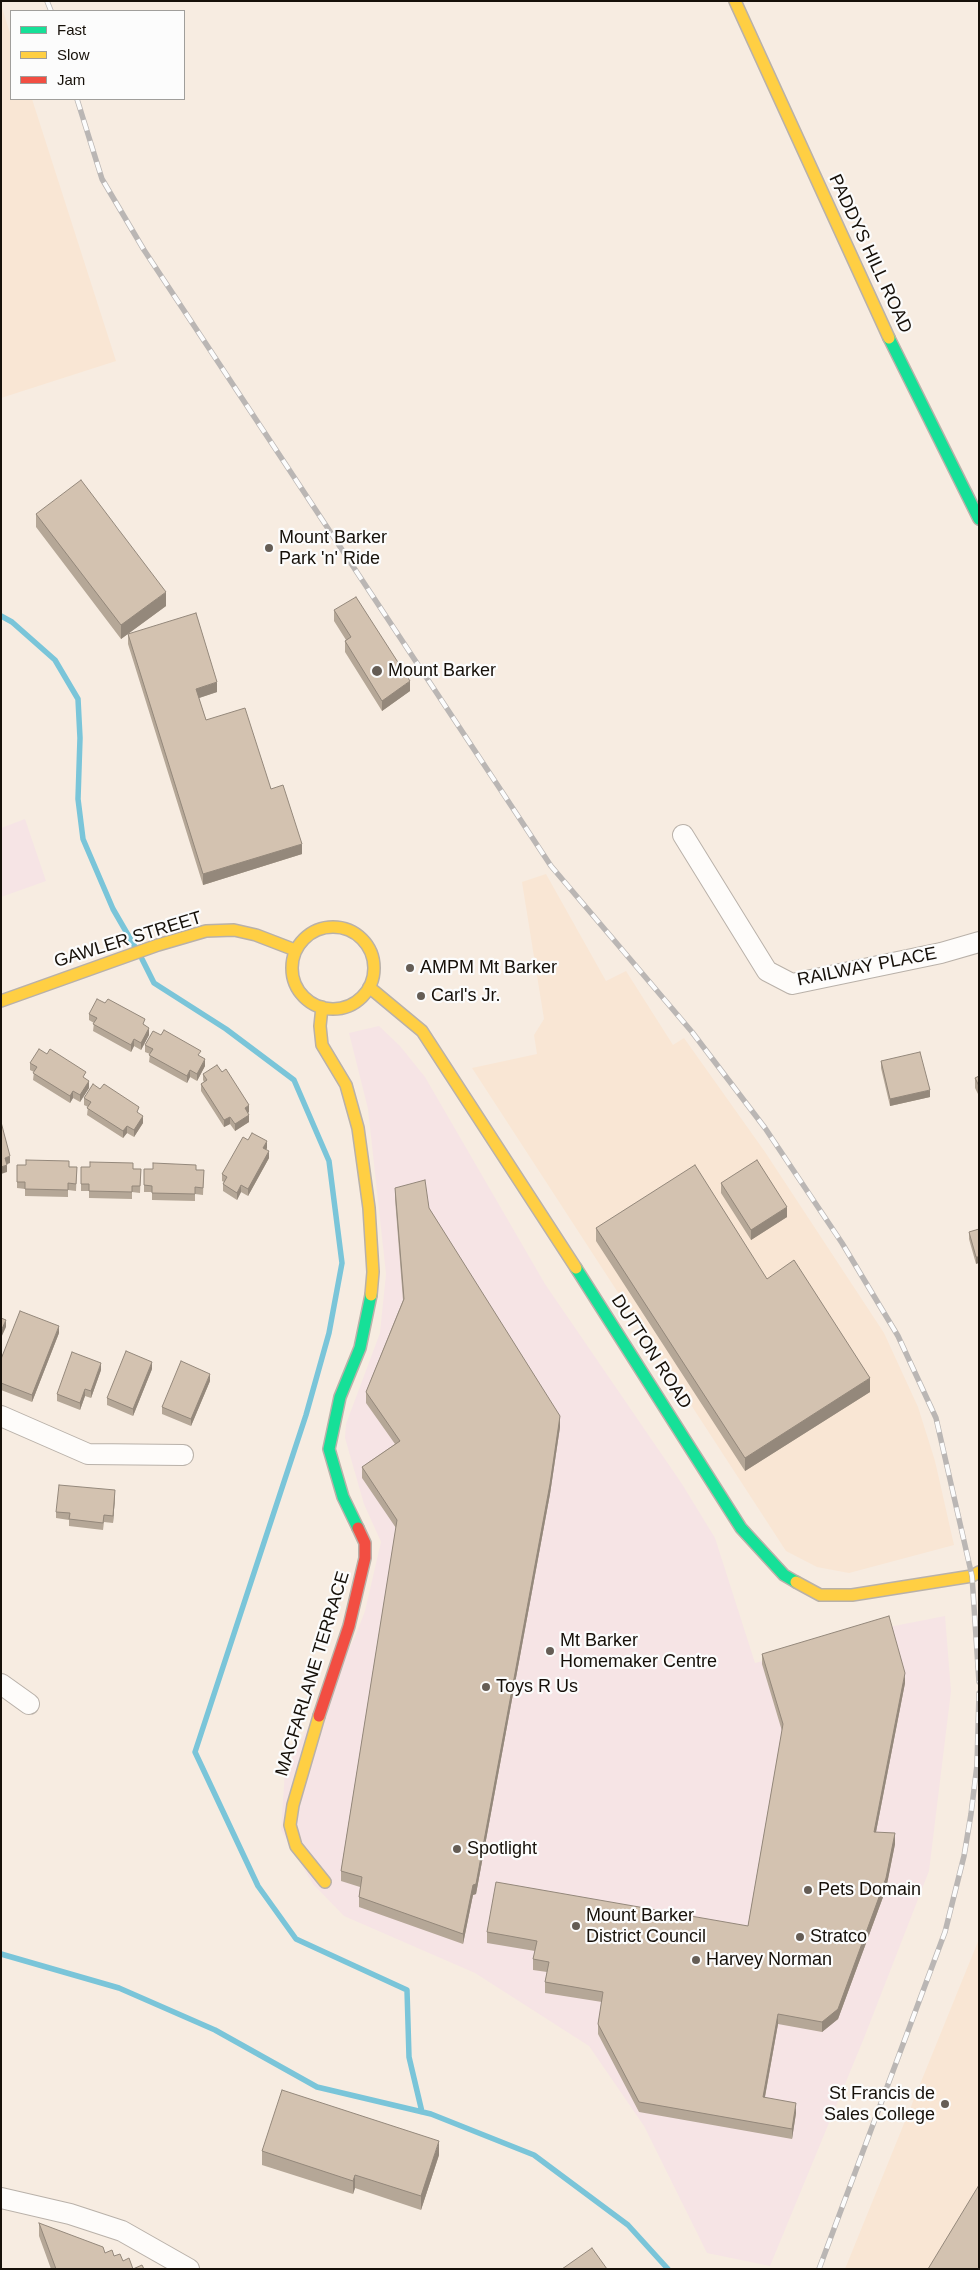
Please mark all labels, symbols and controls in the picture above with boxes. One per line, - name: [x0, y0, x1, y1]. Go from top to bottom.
- legend: [10, 10, 185, 100]
- text: Fast: [57, 21, 86, 38]
- text: Slow: [57, 46, 90, 63]
- text: Jam: [57, 71, 85, 88]
- street label: PADDYS HILL ROAD: [824, 171, 916, 337]
- place label: Mount Barker Park 'n' Ride: [279, 527, 387, 570]
- marker: Mount Barker Park 'n' Ride: [263, 542, 275, 554]
- place label: Mount Barker: [388, 660, 496, 682]
- marker: Mount Barker: [370, 664, 384, 678]
- street label: GAWLER STREET: [52, 907, 204, 973]
- street label: RAILWAY PLACE: [795, 943, 939, 991]
- place label: AMPM Mt Barker: [420, 957, 557, 979]
- marker: AMPM Mt Barker: [404, 962, 416, 974]
- place label: Carl's Jr.: [431, 985, 500, 1007]
- marker: Carl's Jr.: [415, 990, 427, 1002]
- street label: DUTTON ROAD: [606, 1291, 696, 1413]
- street label: MACFARLANE TERRACE: [272, 1569, 354, 1779]
- place label: Mt Barker Homemaker Centre: [560, 1630, 717, 1672]
- marker: Mt Barker Homemaker Centre: [544, 1645, 556, 1657]
- place label: Toys R Us: [496, 1676, 578, 1698]
- marker: Toys R Us: [480, 1681, 492, 1693]
- place label: Spotlight: [467, 1838, 537, 1860]
- marker: Spotlight: [451, 1843, 463, 1855]
- place label: Pets Domain: [818, 1879, 921, 1901]
- marker: Pets Domain: [802, 1884, 814, 1896]
- place label: Mount Barker District Council: [586, 1905, 706, 1948]
- marker: Mount Barker District Council: [570, 1920, 582, 1932]
- place label: Stratco: [810, 1926, 867, 1948]
- marker: Stratco: [794, 1931, 806, 1943]
- place label: Harvey Norman: [706, 1949, 832, 1971]
- marker: Harvey Norman: [690, 1954, 702, 1966]
- place label: St Francis de Sales College: [824, 2083, 935, 2126]
- marker: St Francis de Sales College: [939, 2098, 951, 2110]

